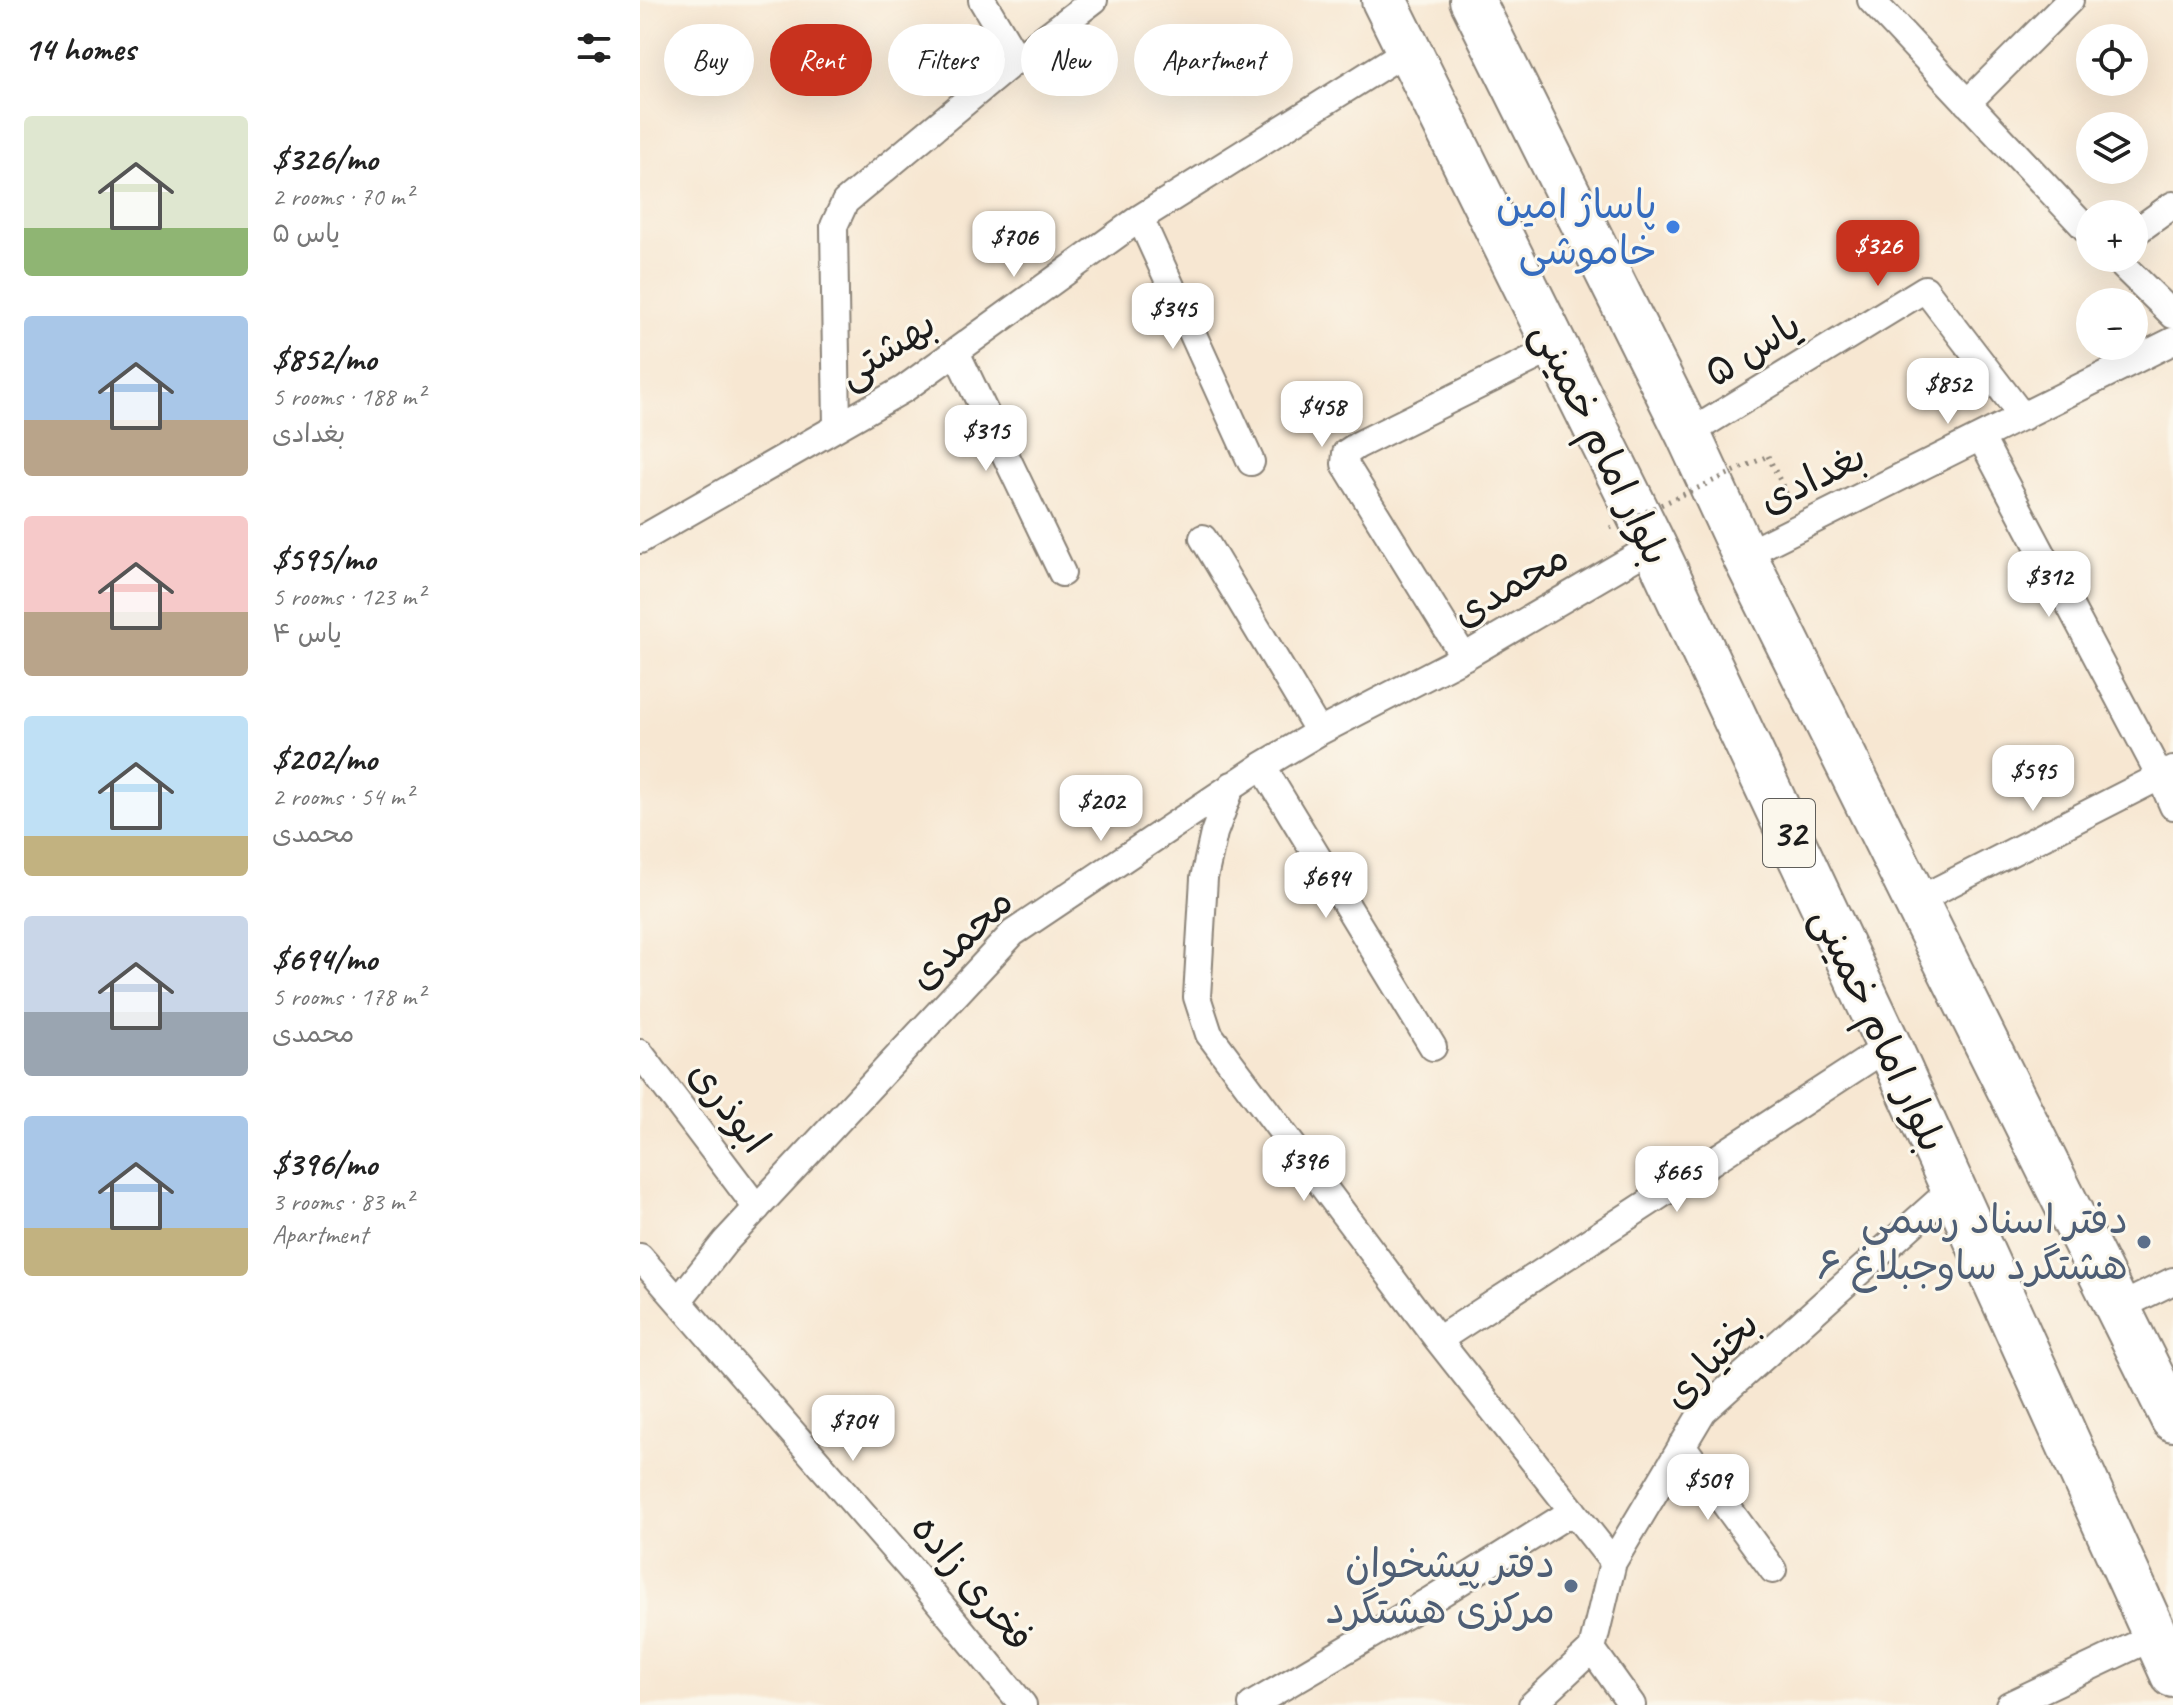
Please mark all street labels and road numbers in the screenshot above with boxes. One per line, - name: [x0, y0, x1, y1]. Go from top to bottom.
- street label: بهشتی: [828, 299, 945, 399]
- street label: یاس ۵: [1695, 300, 1810, 398]
- street label: بلوار امام خمینی: [1516, 314, 1682, 575]
- street label: بغدادی: [1751, 431, 1874, 525]
- street label: محمدی: [1443, 532, 1578, 638]
- road number: 32: [1763, 799, 1815, 867]
- street label: محمدی: [898, 877, 1024, 1001]
- street label: بلوار امام خمینی: [1796, 899, 1958, 1162]
- street label: ابوذری: [678, 1050, 781, 1163]
- street label: بختیاری: [1652, 1300, 1770, 1420]
- street label: فخری زاده: [900, 1504, 1044, 1662]

